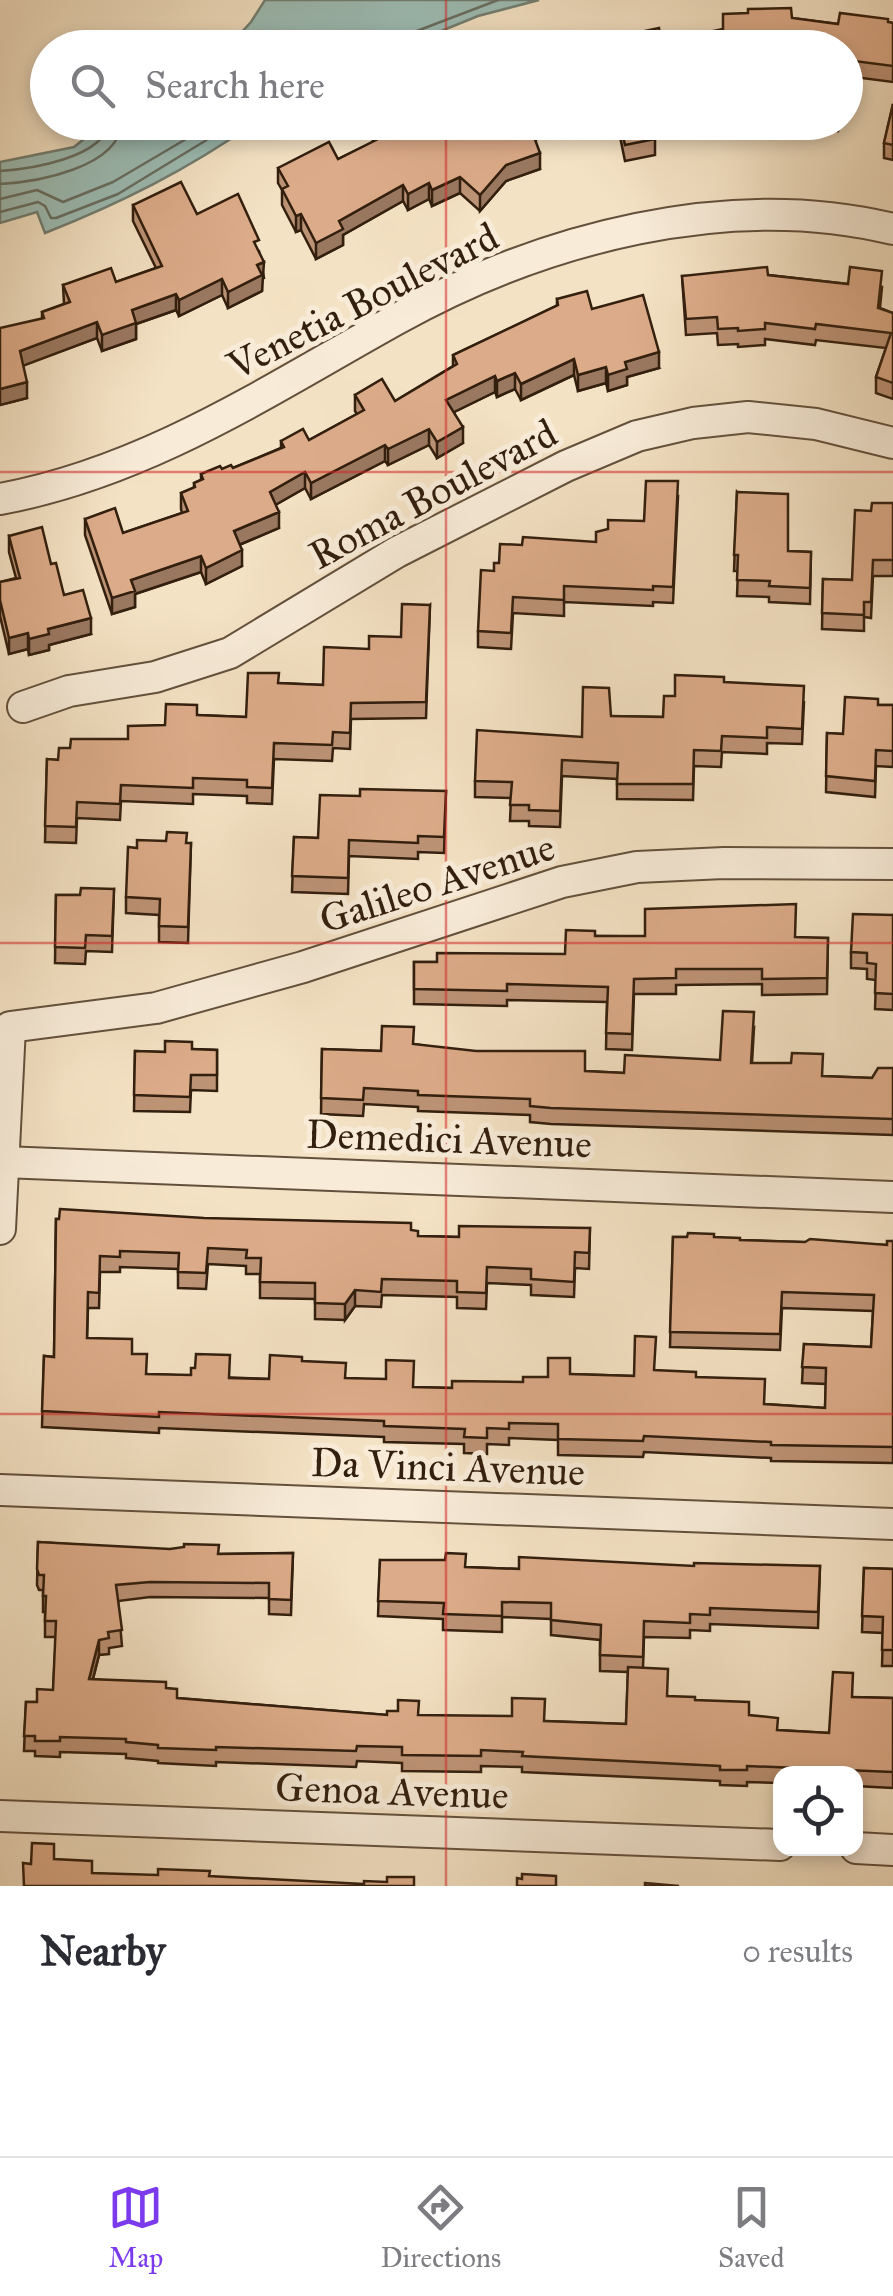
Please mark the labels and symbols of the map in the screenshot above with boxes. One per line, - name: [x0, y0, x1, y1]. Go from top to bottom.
- street label: Venetia Boulevard: [219, 212, 506, 391]
- street label: Roma Boulevard: [301, 408, 565, 580]
- street label: Galileo Avenue: [313, 822, 561, 944]
- street label: Demedici Avenue: [305, 1110, 593, 1168]
- street label: Da Vinci Avenue: [310, 1438, 586, 1496]
- street label: Genoa Avenue: [274, 1762, 510, 1820]

